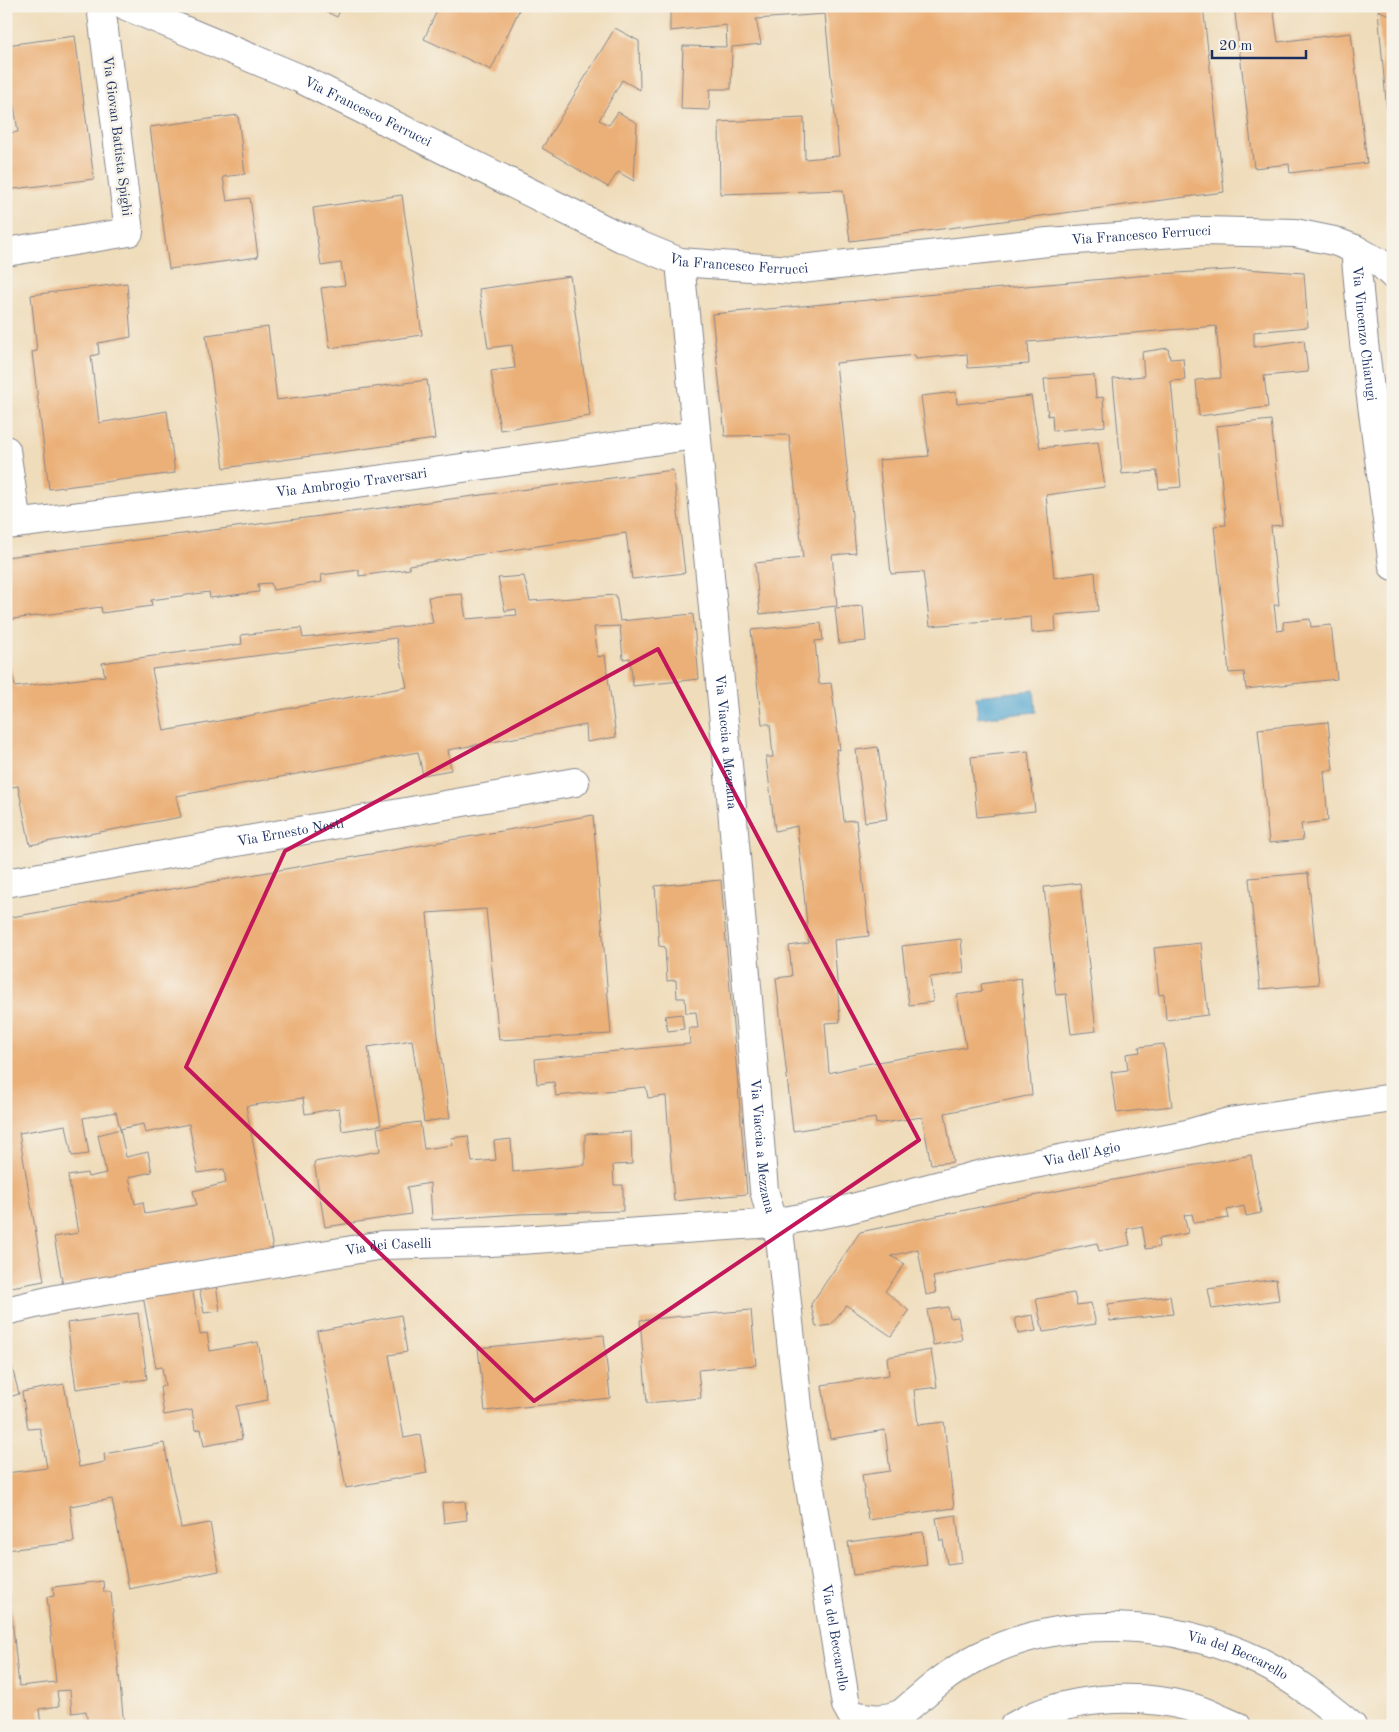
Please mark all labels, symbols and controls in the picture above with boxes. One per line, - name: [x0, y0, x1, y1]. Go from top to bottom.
- scale bar: [1212, 28, 1305, 60]
- text: 20 m: [1219, 39, 1253, 54]
- street label: Via Giovan Battista Spighi: [100, 55, 134, 217]
- street label: Via Francesco Ferrucci: [302, 75, 434, 149]
- street label: Via Francesco Ferrucci: [1071, 224, 1212, 247]
- street label: Via Francesco Ferrucci: [667, 251, 809, 277]
- street label: Via Vincenzo Chiarugi: [1350, 265, 1379, 402]
- street label: Via Ambrogio Traversari: [275, 466, 428, 500]
- street label: Via Viaccia a Mezzana: [712, 674, 739, 810]
- street label: Via Ernesto Nesti: [236, 816, 345, 849]
- street label: Via Viaccia a Mezzana: [748, 1078, 777, 1215]
- street label: Via dell'Agio: [1042, 1140, 1122, 1169]
- street label: Via dei Caselli: [344, 1237, 432, 1258]
- street label: Via del Beccarello: [819, 1583, 851, 1692]
- street label: Via del Beccarello: [1185, 1629, 1290, 1683]

